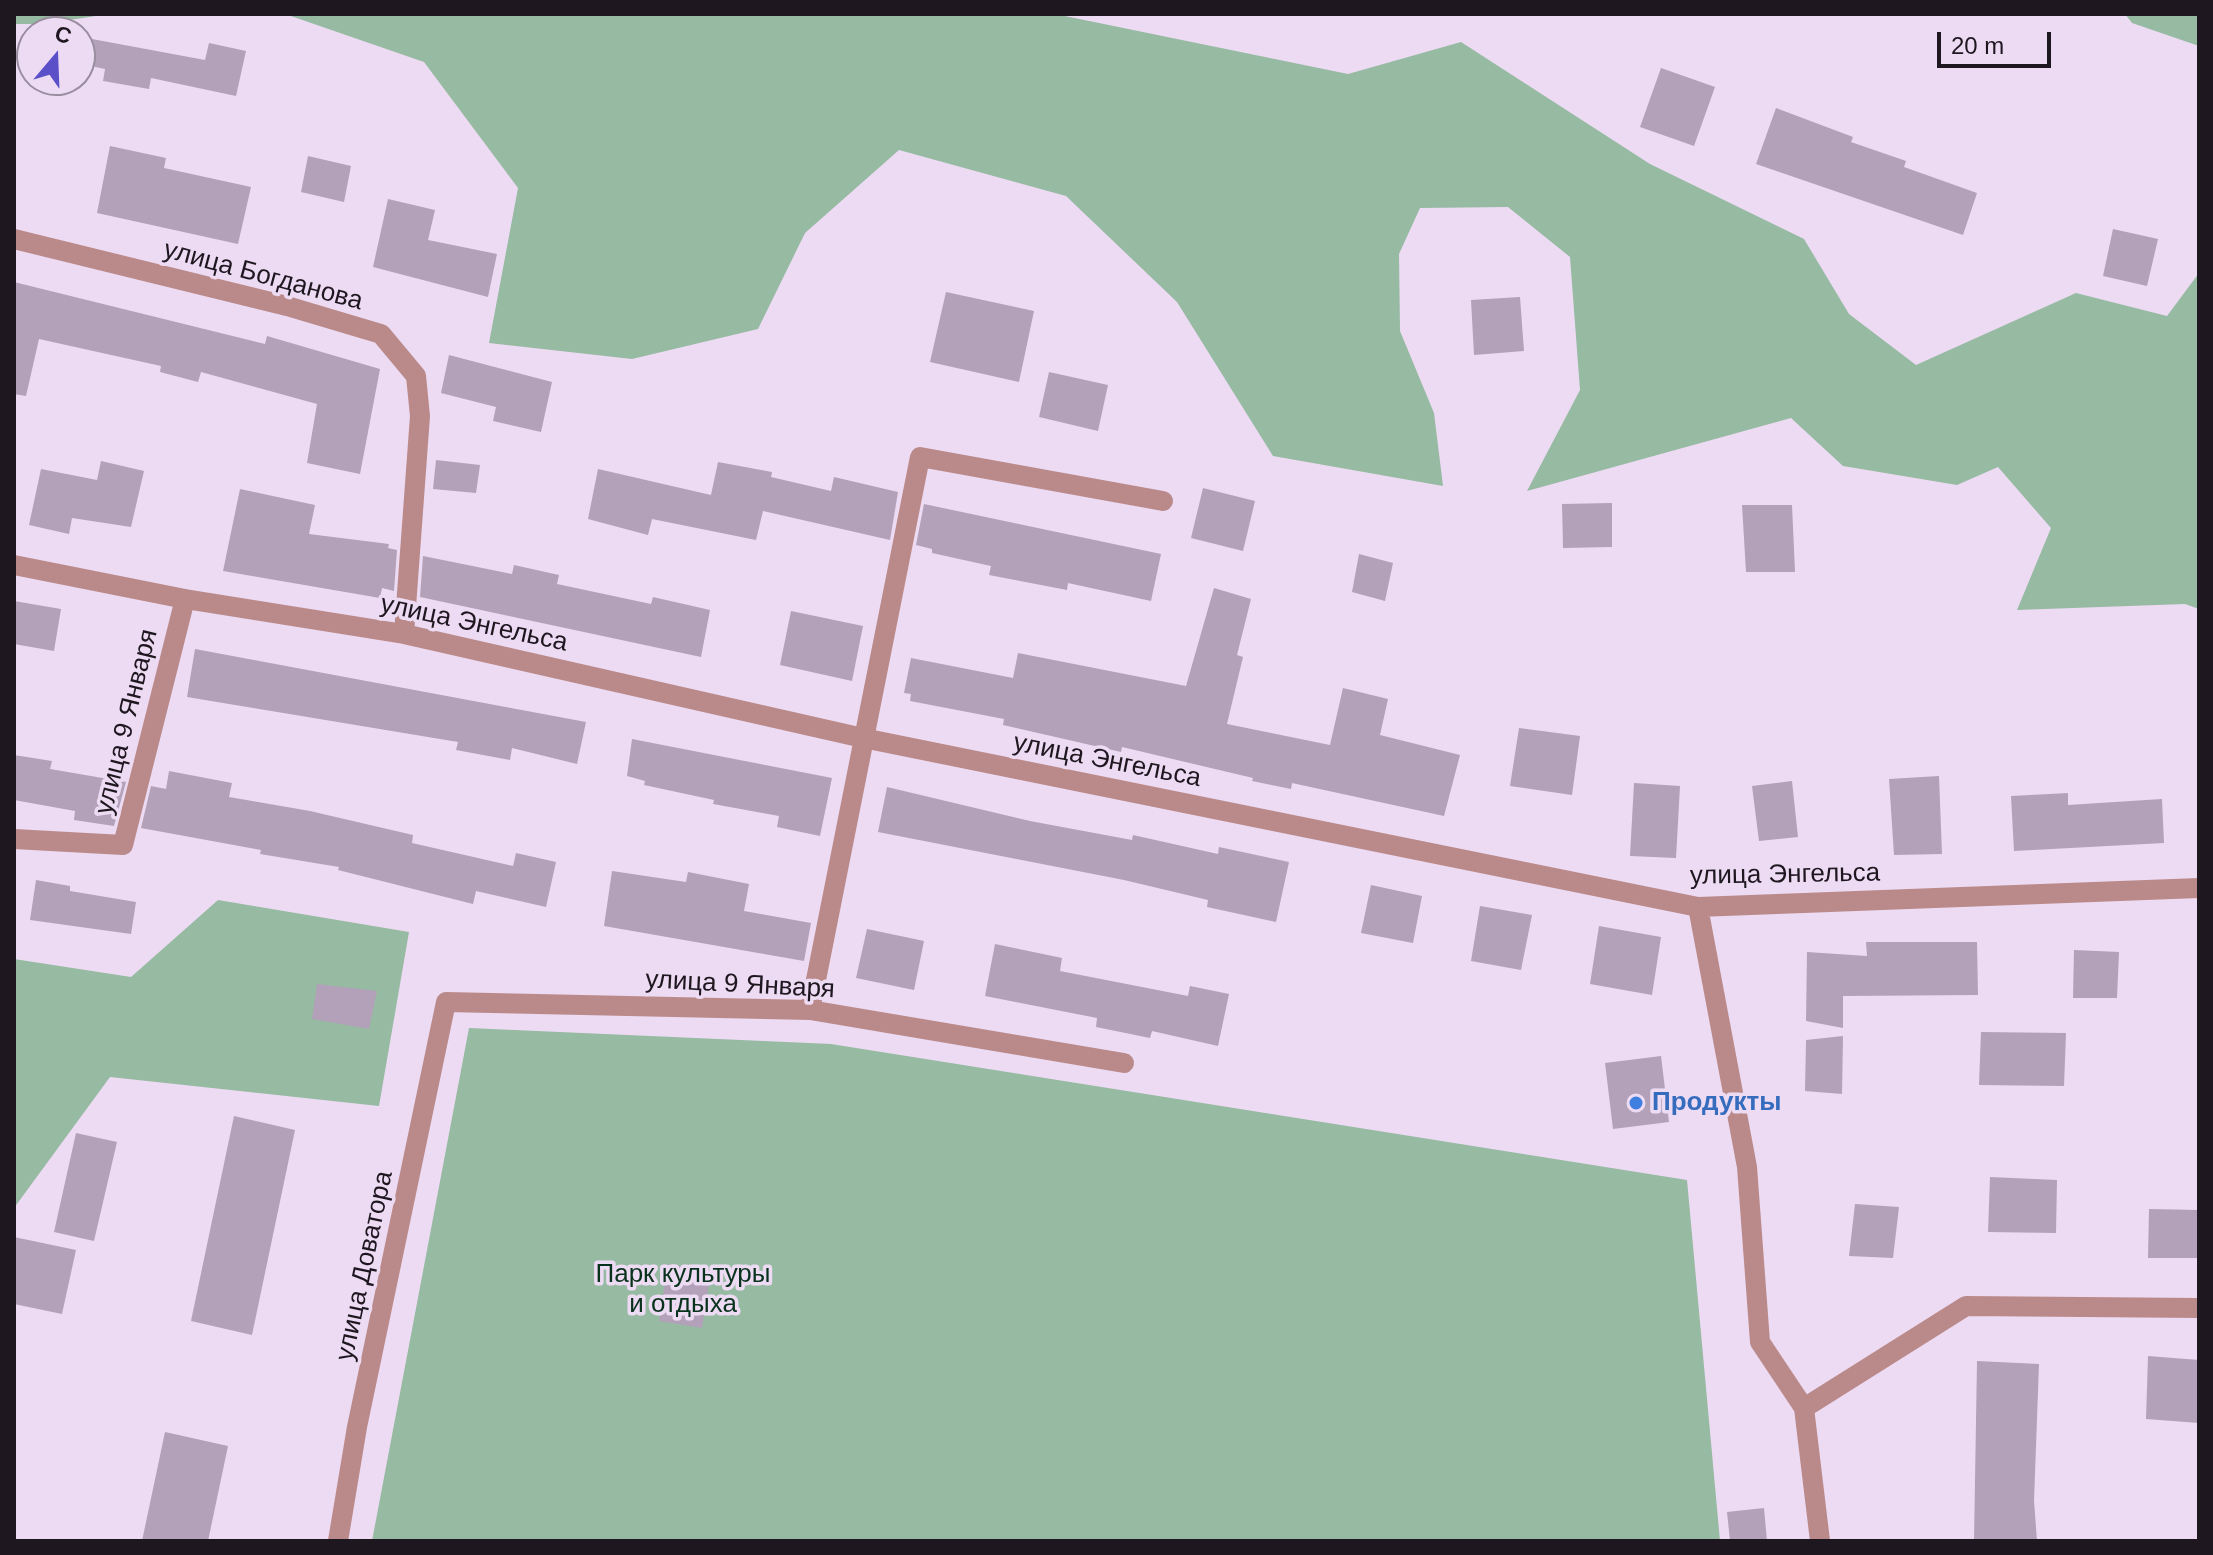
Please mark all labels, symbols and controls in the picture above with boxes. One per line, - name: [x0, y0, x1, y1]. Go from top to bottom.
- north arrow: [16, 16, 96, 96]
- scale bar: [1941, 16, 2055, 66]
- text: С: [52, 20, 75, 49]
- text: 20 m: [1951, 32, 2004, 59]
- street label: улица Богданова: [160, 234, 366, 318]
- street label: улица Энгельса: [378, 589, 570, 659]
- street label: улица 9 Января: [89, 626, 165, 818]
- street label: улица Энгельса: [1011, 728, 1203, 794]
- street label: улица Энгельса: [1690, 858, 1880, 892]
- street label: улица 9 Января: [644, 964, 836, 1006]
- place label: Продукты: [1652, 1087, 1781, 1119]
- marker: Продукты: [1627, 1094, 1645, 1112]
- street label: улица Доватора: [330, 1168, 400, 1364]
- park label: Парк культуры и отдыха: [595, 1259, 771, 1320]

